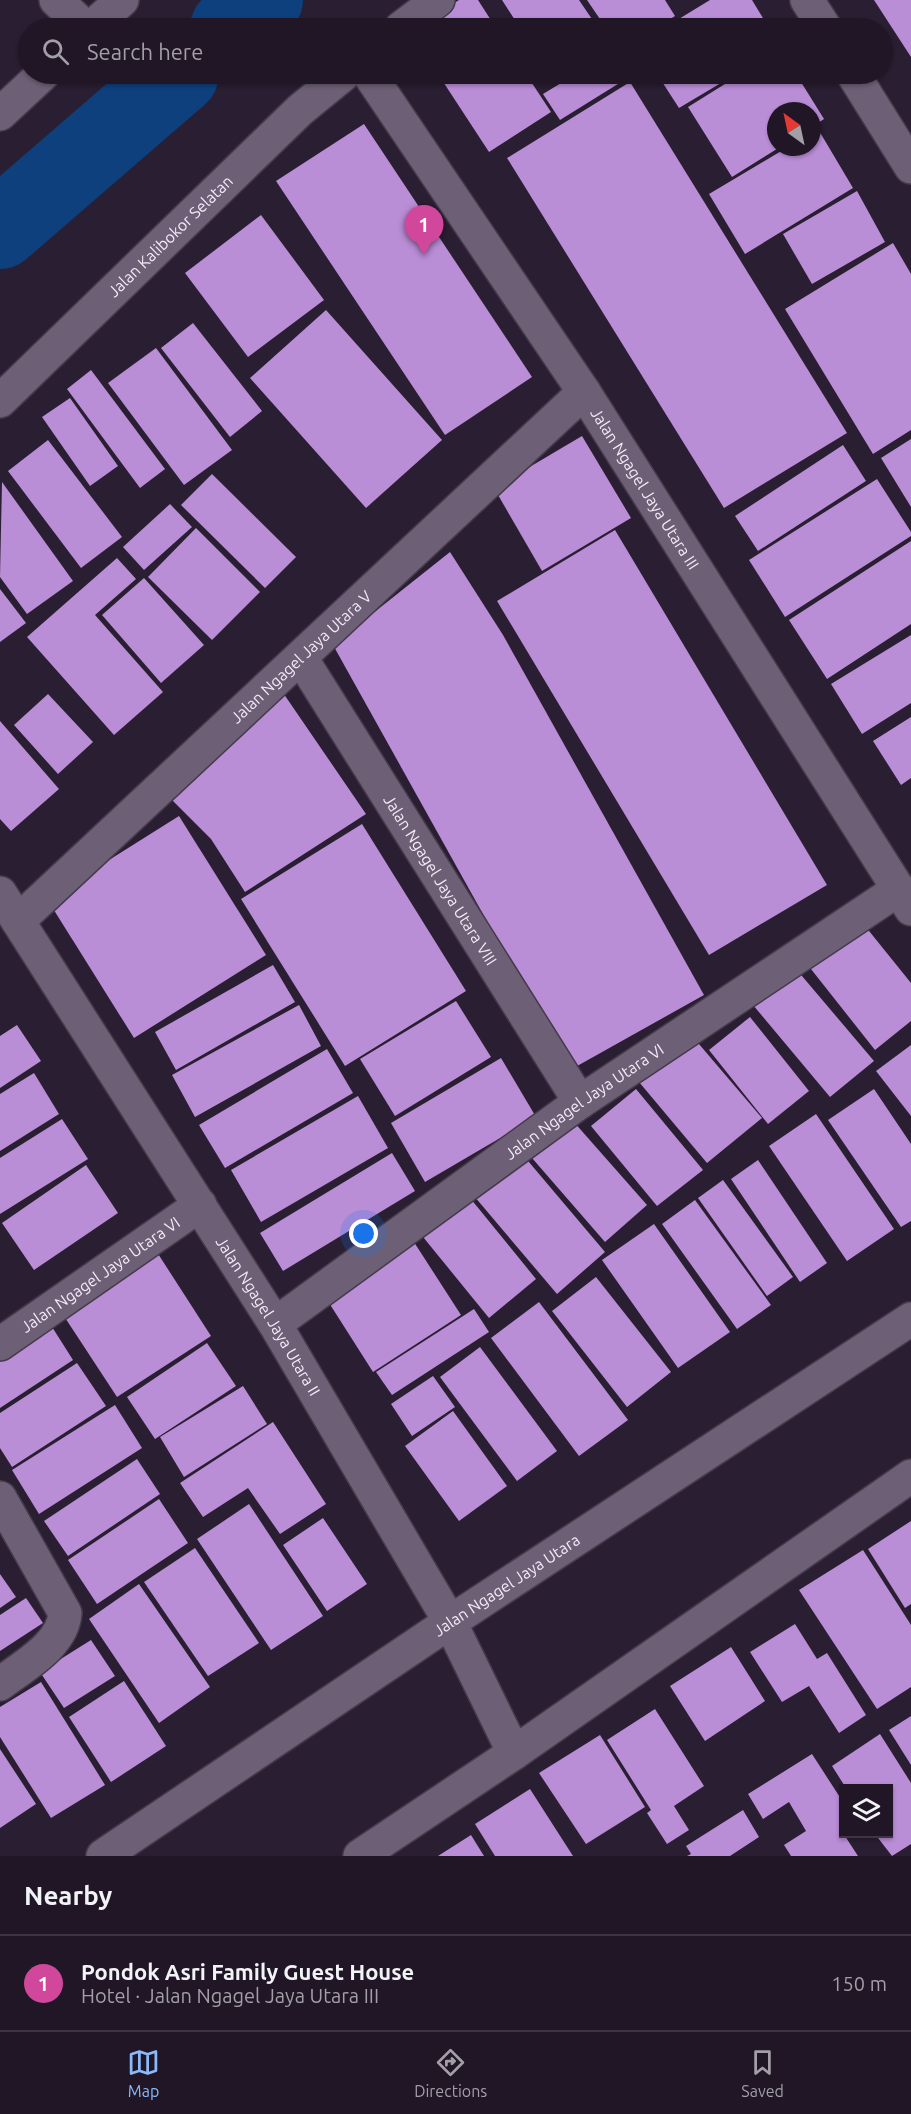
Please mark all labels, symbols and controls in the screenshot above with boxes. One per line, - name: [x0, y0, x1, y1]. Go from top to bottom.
- search box: [18, 18, 893, 84]
- icon: search: [39, 35, 72, 68]
- text: Search here: [87, 39, 203, 64]
- north arrow: [767, 102, 821, 156]
- street label: Jalan Kalibokor Selatan: [104, 172, 236, 300]
- pin: 1: [404, 206, 444, 255]
- street label: Jalan Ngagel Jaya Utara III: [587, 404, 703, 573]
- street label: Jalan Ngagel Jaya Utara V: [227, 587, 375, 727]
- street label: Jalan Ngagel Jaya Utara VIII: [380, 791, 501, 968]
- street label: Jalan Ngagel Jaya Utara VI: [501, 1040, 667, 1163]
- street label: Jalan Ngagel Jaya Utara VI: [17, 1213, 183, 1336]
- your location: [349, 1219, 378, 1248]
- street label: Jalan Ngagel Jaya Utara II: [213, 1233, 324, 1399]
- street label: Jalan Ngagel Jaya Utara: [430, 1530, 583, 1640]
- map controls: [839, 1784, 893, 1838]
- button: layers: [839, 1784, 893, 1838]
- text: Nearby: [24, 1881, 112, 1910]
- text: Pondok Asri Family Guest House: [81, 1959, 414, 1984]
- text: 1: [38, 1972, 49, 1995]
- text: 150 m: [831, 1972, 887, 1995]
- text: Hotel · Jalan Ngagel Jaya Utara III: [81, 1984, 379, 2007]
- tab: Map: [127, 2046, 160, 2100]
- tab: Directions: [414, 2046, 487, 2100]
- tab: Saved: [741, 2046, 784, 2100]

